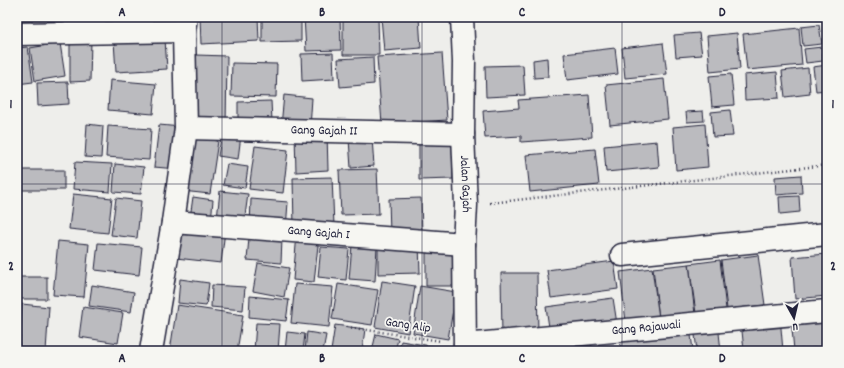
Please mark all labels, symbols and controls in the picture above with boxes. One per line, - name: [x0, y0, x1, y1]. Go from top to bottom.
- text: A: [118, 4, 126, 23]
- text: B: [319, 4, 325, 23]
- text: C: [519, 4, 526, 23]
- text: D: [719, 4, 726, 23]
- text: 1: [10, 96, 13, 115]
- text: 1: [832, 96, 835, 115]
- street label: Gang Gajah II: [290, 121, 357, 141]
- street label: Jalan Gajah: [454, 155, 476, 213]
- street label: Gang Gajah I: [287, 221, 351, 245]
- text: 2: [8, 258, 14, 277]
- text: 2: [830, 258, 836, 277]
- north arrow: [774, 298, 814, 338]
- street label: Gang Alip: [384, 313, 432, 339]
- street label: Gang Rajawali: [611, 315, 682, 341]
- text: U: [791, 318, 799, 334]
- text: A: [118, 350, 126, 368]
- text: B: [319, 350, 325, 368]
- text: C: [519, 350, 526, 368]
- text: D: [719, 350, 726, 368]

